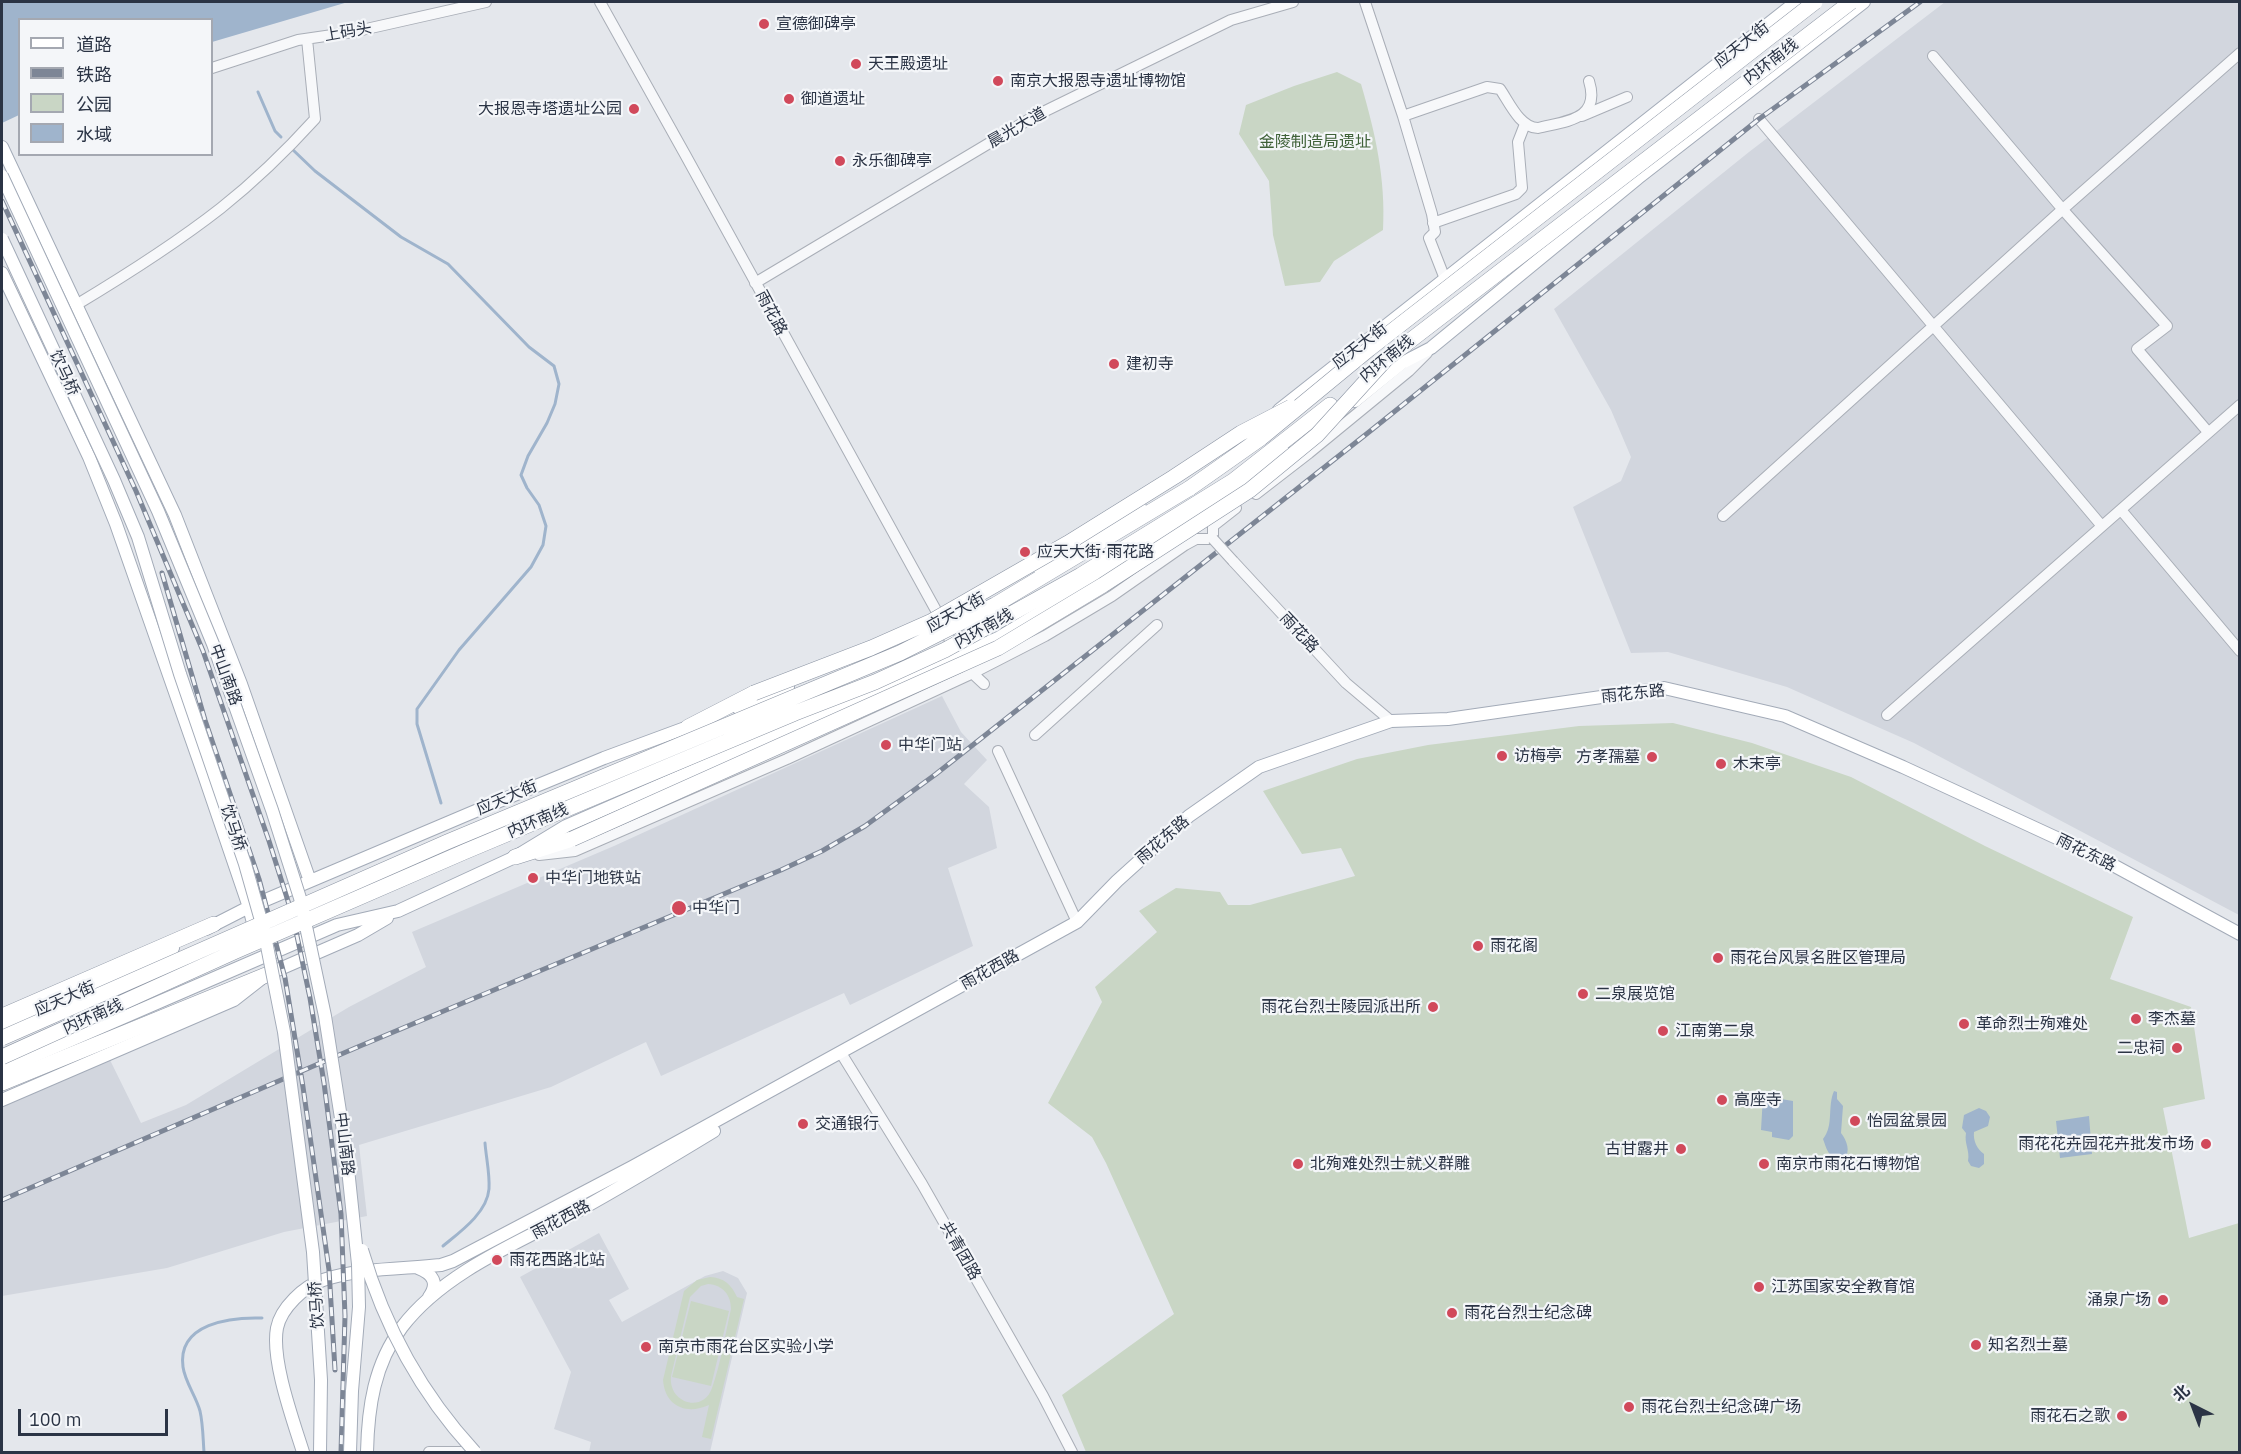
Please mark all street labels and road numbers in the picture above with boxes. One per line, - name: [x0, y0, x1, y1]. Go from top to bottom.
- street label: 上码头: [323, 18, 373, 46]
- street label: 应天大街: [1711, 18, 1773, 72]
- street label: 内环南线: [1740, 35, 1802, 89]
- street label: 晨光大道: [984, 104, 1050, 152]
- street label: 雨花路: [751, 287, 791, 339]
- street label: 应天大街: [1329, 319, 1391, 373]
- street label: 内环南线: [1356, 331, 1418, 387]
- street label: 饮马桥: [45, 347, 83, 399]
- street label: 应天大街: [923, 589, 989, 637]
- street label: 内环南线: [951, 605, 1017, 653]
- street label: 雨花路: [1276, 609, 1322, 657]
- street label: 中山南路: [205, 642, 245, 708]
- street label: 雨花东路: [1600, 681, 1666, 707]
- street label: 应天大街: [474, 777, 540, 819]
- street label: 内环南线: [505, 800, 571, 842]
- street label: 饮马桥: [216, 802, 250, 854]
- street label: 雨花东路: [1133, 812, 1193, 868]
- street label: 雨花东路: [2053, 830, 2119, 876]
- street label: 雨花西路: [957, 946, 1023, 994]
- street label: 应天大街: [32, 978, 98, 1020]
- street label: 内环南线: [60, 995, 126, 1039]
- street label: 中山南路: [331, 1111, 357, 1177]
- street label: 雨花西路: [528, 1197, 594, 1243]
- street label: 共青团路: [936, 1218, 984, 1284]
- street label: 饮马桥: [306, 1280, 328, 1330]

